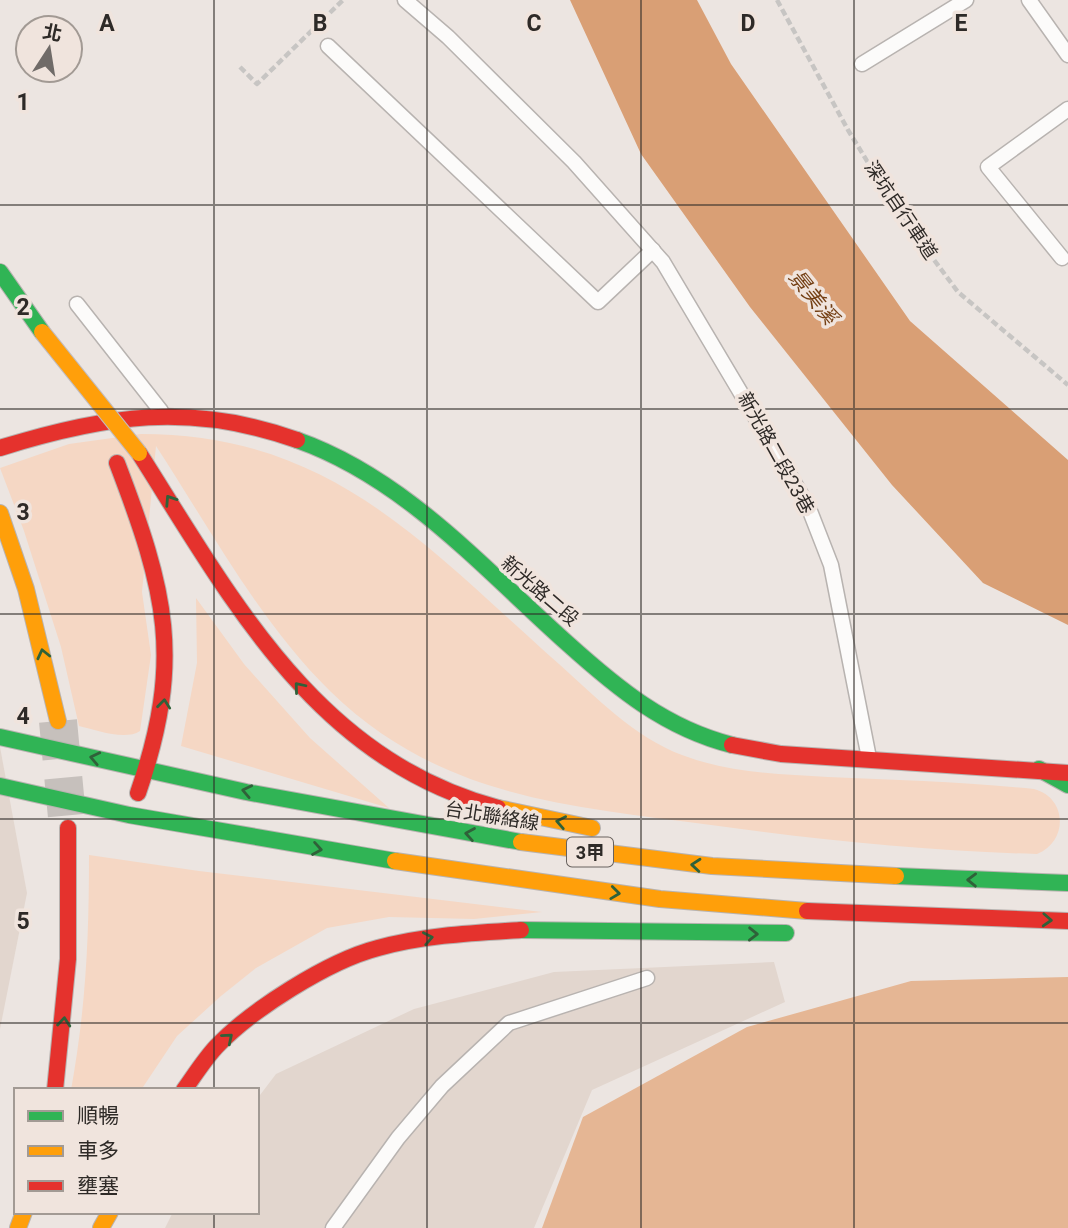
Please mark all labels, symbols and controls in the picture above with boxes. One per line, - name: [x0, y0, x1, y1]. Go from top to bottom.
- text: A: [99, 10, 115, 37]
- text: B: [313, 10, 327, 37]
- text: C: [526, 10, 542, 37]
- text: D: [741, 10, 755, 37]
- text: E: [955, 10, 968, 37]
- north arrow: [14, 14, 84, 84]
- text: 北: [41, 20, 64, 46]
- text: 1: [16, 89, 30, 116]
- street label: 深坑自行車道: [860, 156, 942, 264]
- water label: 景美溪: [784, 265, 844, 331]
- text: 2: [16, 294, 30, 321]
- street label: 新光路二段23巷: [733, 388, 819, 518]
- one-way arrow: [165, 495, 178, 508]
- text: 3: [16, 499, 30, 526]
- street label: 新光路二段: [497, 551, 583, 631]
- one-way arrow: [37, 648, 51, 660]
- one-way arrow: [295, 683, 308, 695]
- one-way arrow: [156, 698, 171, 709]
- text: 4: [16, 703, 30, 730]
- one-way arrow: [89, 752, 101, 767]
- one-way arrow: [241, 785, 253, 800]
- street label: 台北聯絡線: [443, 797, 541, 835]
- one-way arrow: [555, 815, 567, 830]
- one-way arrow: [465, 827, 476, 842]
- road number: 3甲: [567, 838, 613, 866]
- one-way arrow: [311, 840, 323, 855]
- one-way arrow: [690, 857, 702, 872]
- one-way arrow: [966, 872, 977, 888]
- one-way arrow: [609, 885, 621, 900]
- text: 5: [16, 908, 30, 935]
- one-way arrow: [1041, 912, 1052, 927]
- one-way arrow: [748, 926, 759, 941]
- one-way arrow: [422, 931, 434, 946]
- one-way arrow: [56, 1016, 71, 1027]
- one-way arrow: [220, 1033, 232, 1046]
- legend: [14, 1088, 259, 1214]
- text: 順暢: [77, 1104, 119, 1128]
- text: 車多: [77, 1139, 119, 1163]
- text: 壅塞: [77, 1174, 119, 1198]

